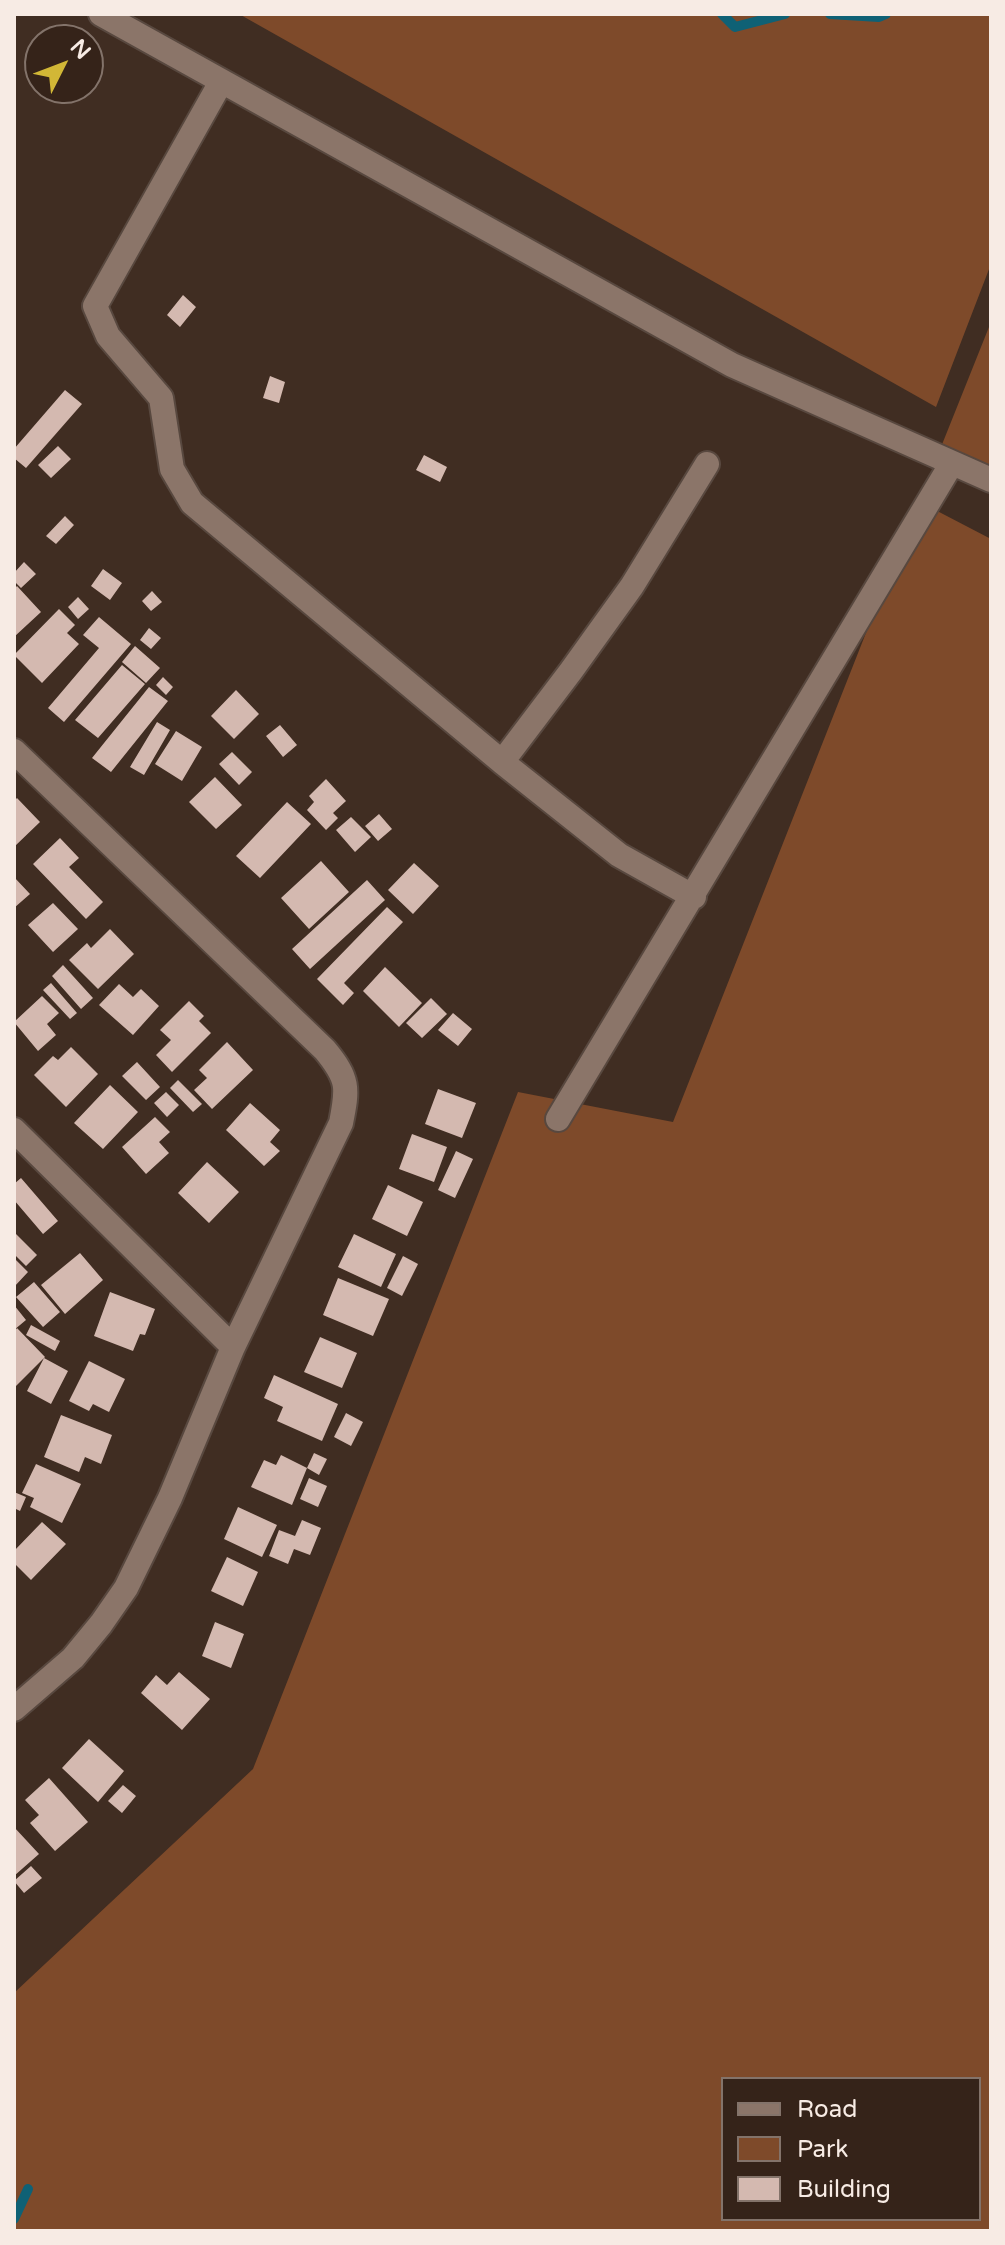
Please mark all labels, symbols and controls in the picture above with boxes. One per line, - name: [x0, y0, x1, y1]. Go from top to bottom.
- north arrow: [24, 24, 104, 104]
- text: N: [65, 34, 96, 65]
- legend: [721, 2077, 981, 2221]
- text: Road: [797, 2095, 857, 2124]
- text: Park: [797, 2135, 848, 2164]
- text: Building: [797, 2175, 891, 2204]

